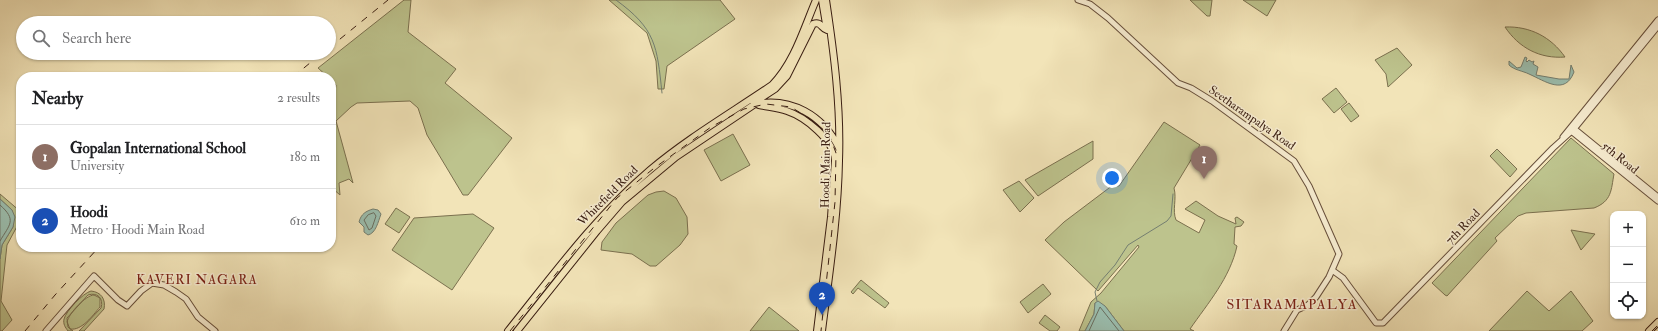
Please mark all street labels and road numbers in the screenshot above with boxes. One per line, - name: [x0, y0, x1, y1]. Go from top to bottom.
- street label: Seetharampalya Road: [1206, 83, 1298, 154]
- street label: Hoodi Main Road: [818, 122, 834, 208]
- street label: 5th Road: [1599, 139, 1642, 177]
- street label: Whitefield Road: [574, 163, 641, 230]
- street label: 7th Road: [1443, 206, 1483, 248]

